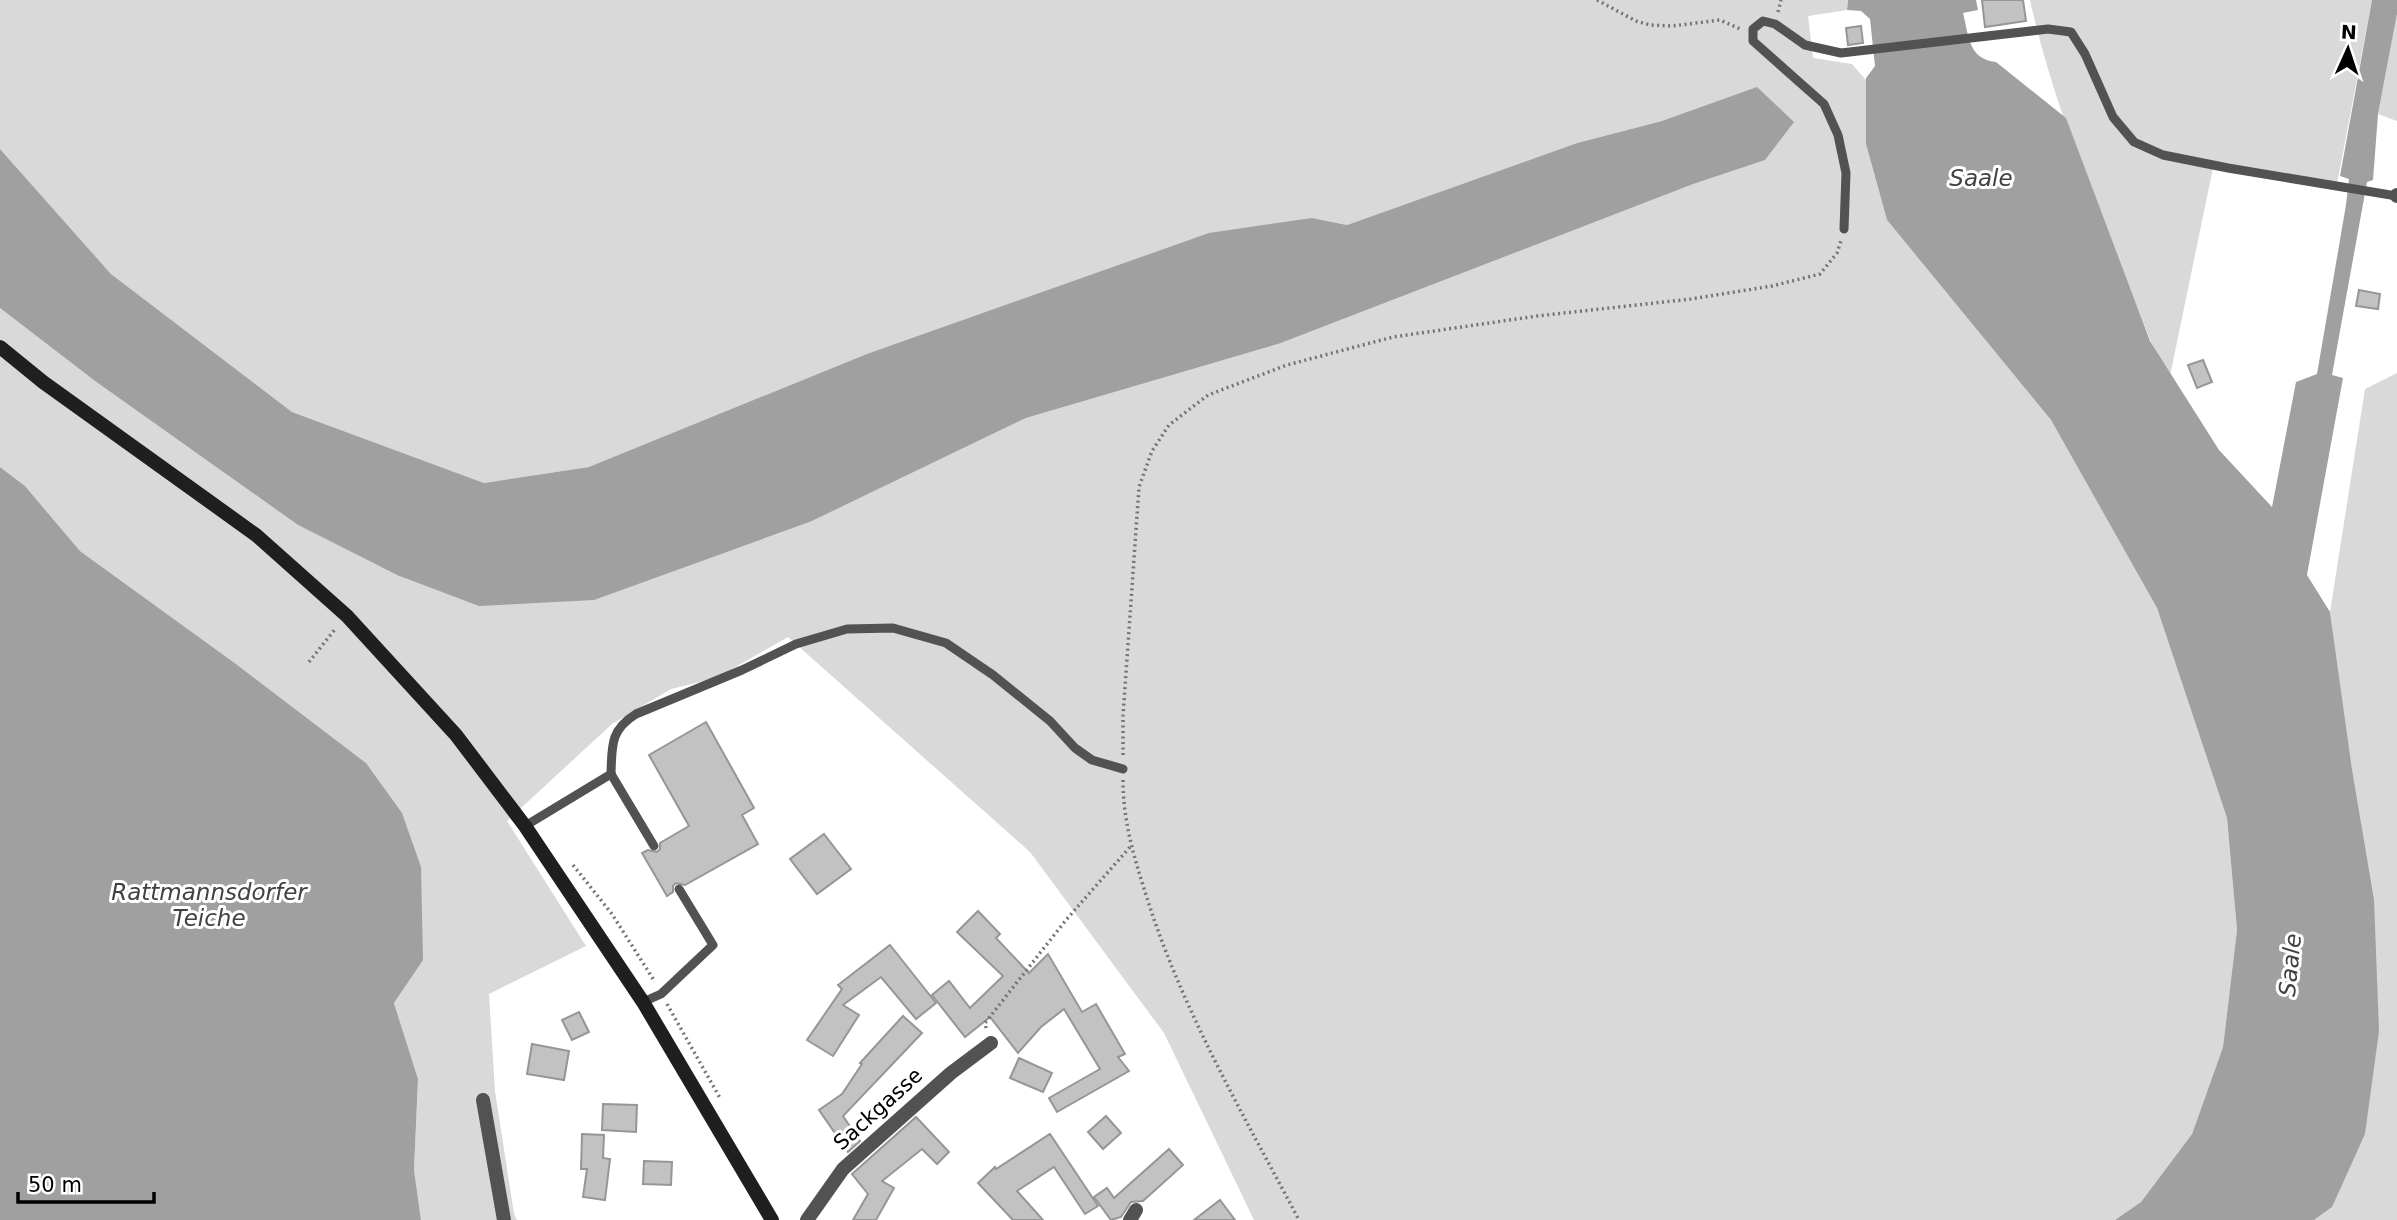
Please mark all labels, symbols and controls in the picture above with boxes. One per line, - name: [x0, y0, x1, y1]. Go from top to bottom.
- north arrow: [2313, 14, 2383, 84]
- text: N: [2340, 21, 2357, 43]
- water label: Saale: [1949, 165, 2013, 191]
- water label: Rattmannsdorfer Teiche: [111, 879, 308, 931]
- water label: Saale: [2274, 932, 2306, 998]
- street label: Sackgasse: [829, 1063, 927, 1155]
- scale bar: [18, 1160, 154, 1204]
- text: 50 m: [28, 1173, 82, 1197]

